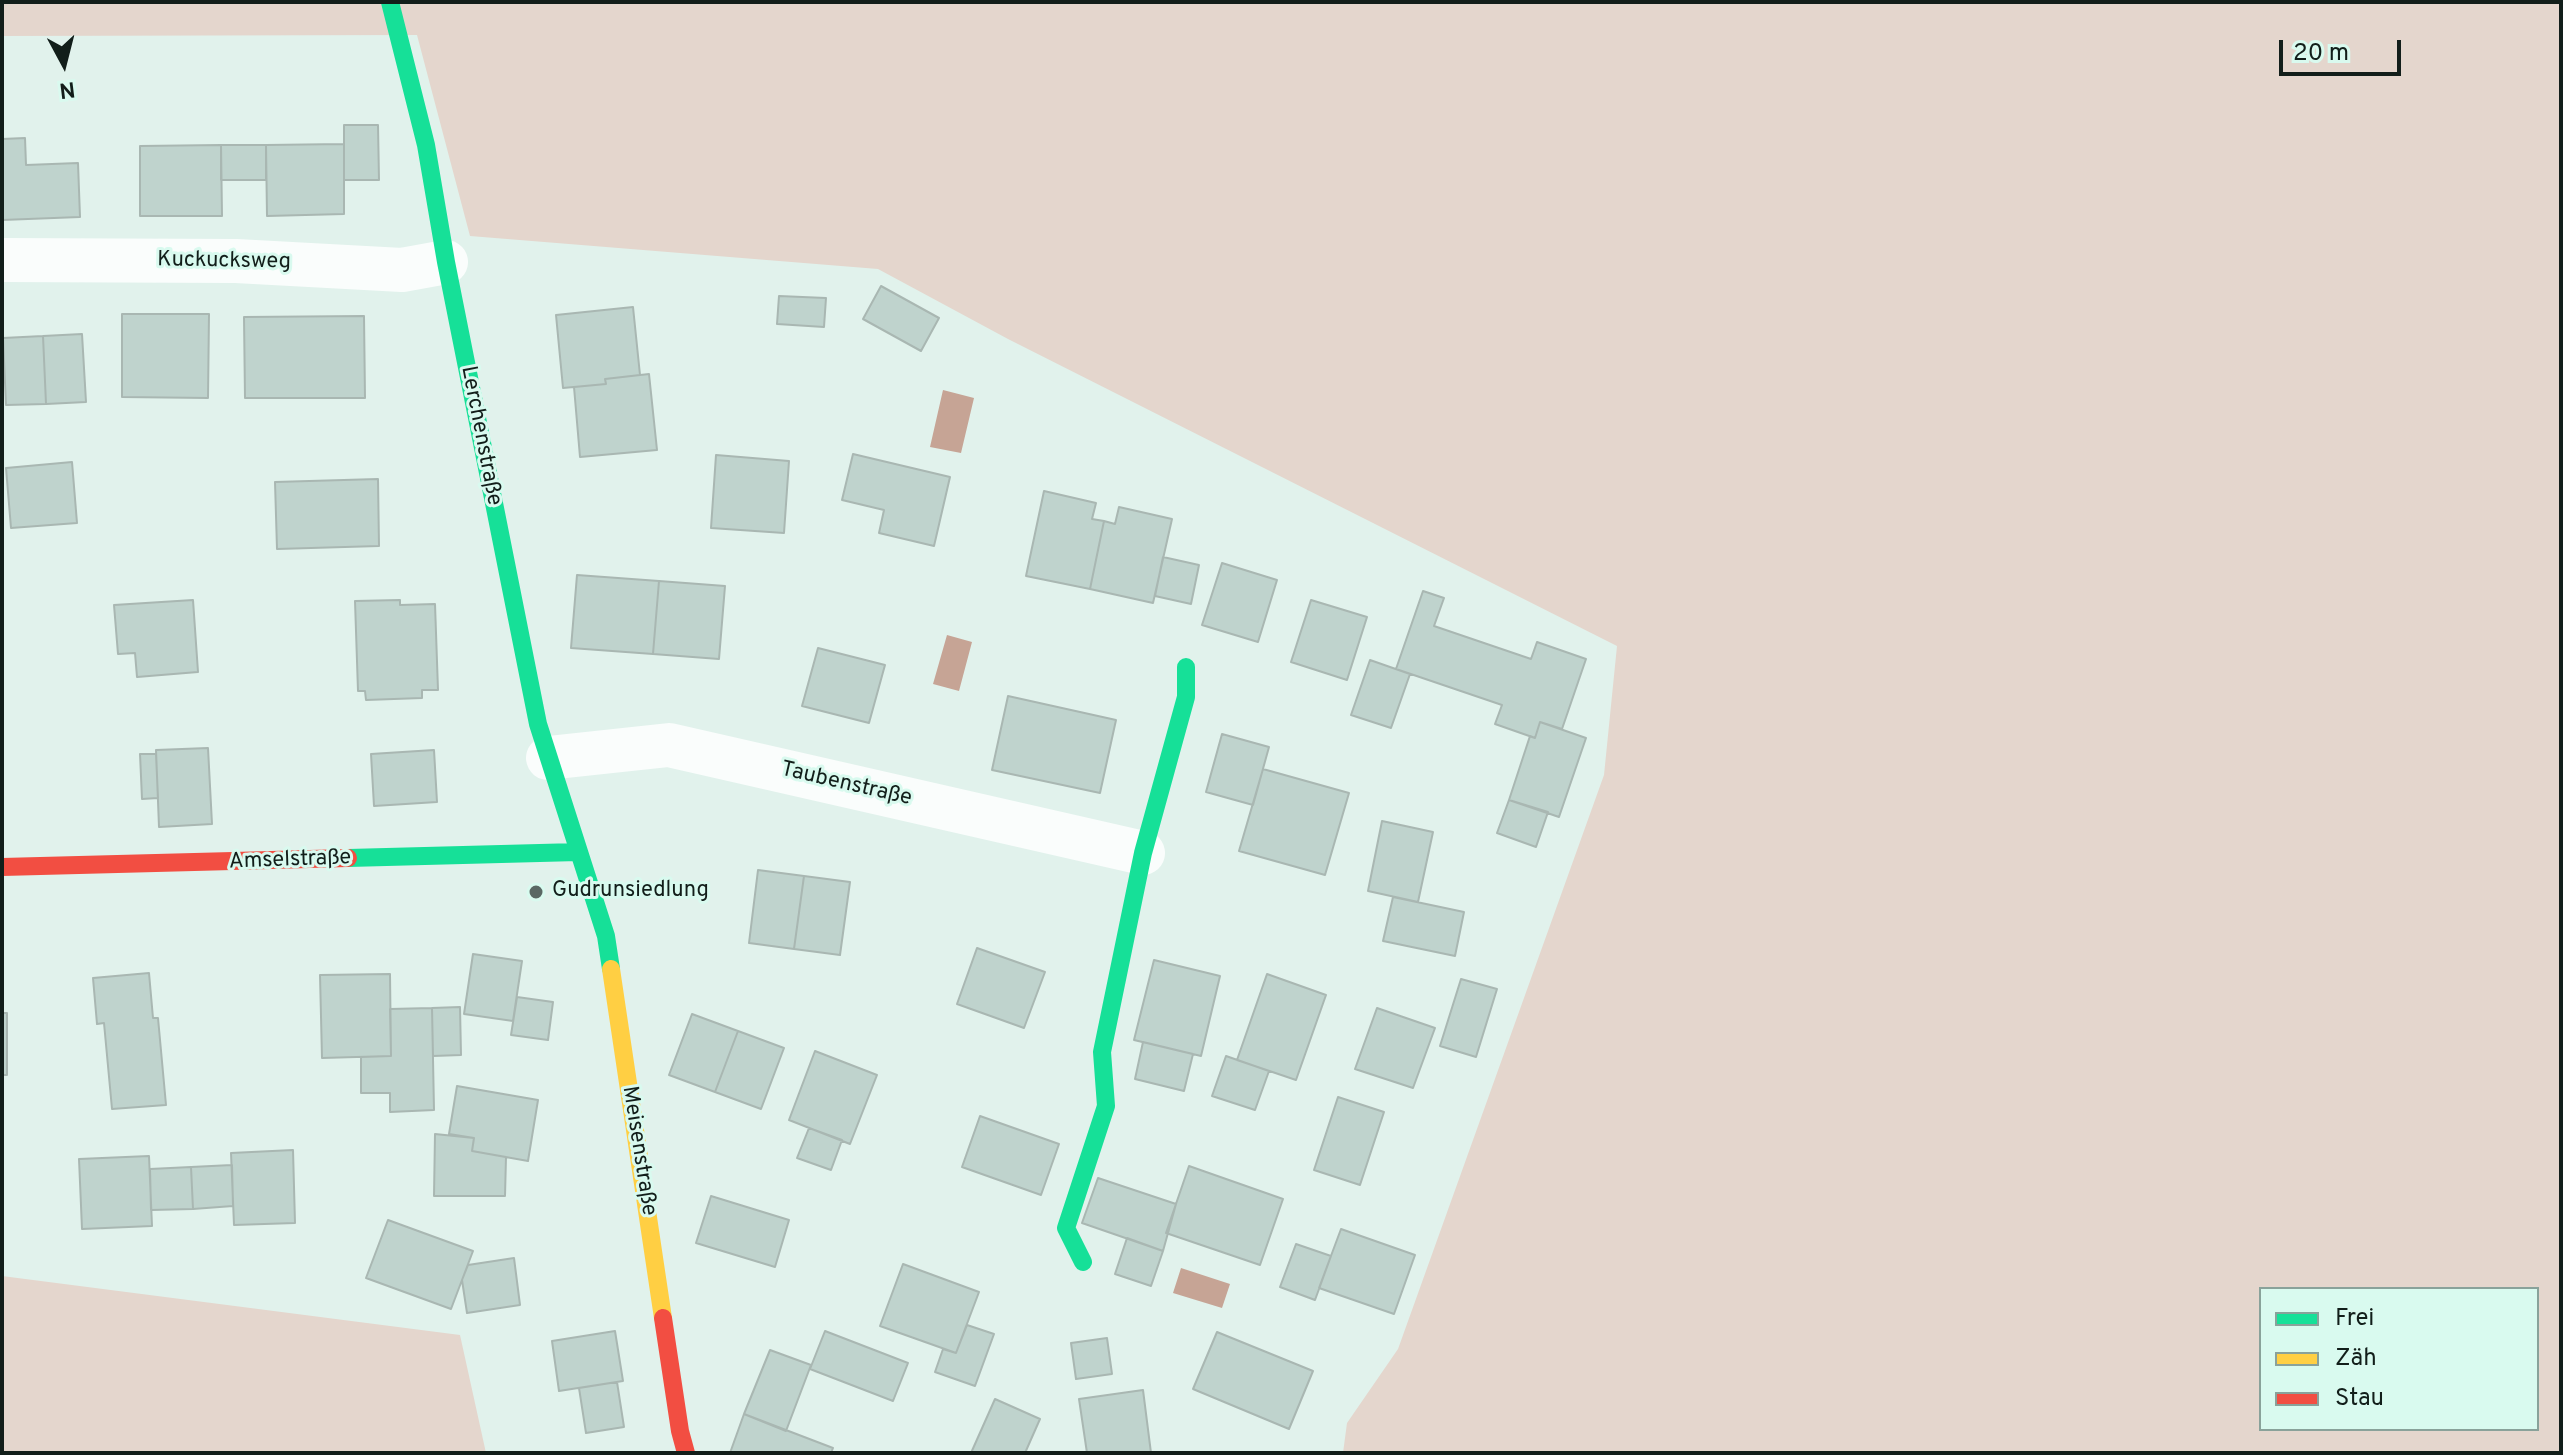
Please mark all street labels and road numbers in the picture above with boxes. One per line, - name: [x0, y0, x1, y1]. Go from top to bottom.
- street label: Kuckucksweg: [157, 248, 291, 276]
- street label: Lerchenstraße: [454, 364, 506, 508]
- street label: Taubenstraße: [778, 757, 914, 813]
- street label: Amselstraße: [228, 846, 352, 876]
- street label: Meisenstraße: [615, 1084, 661, 1218]

